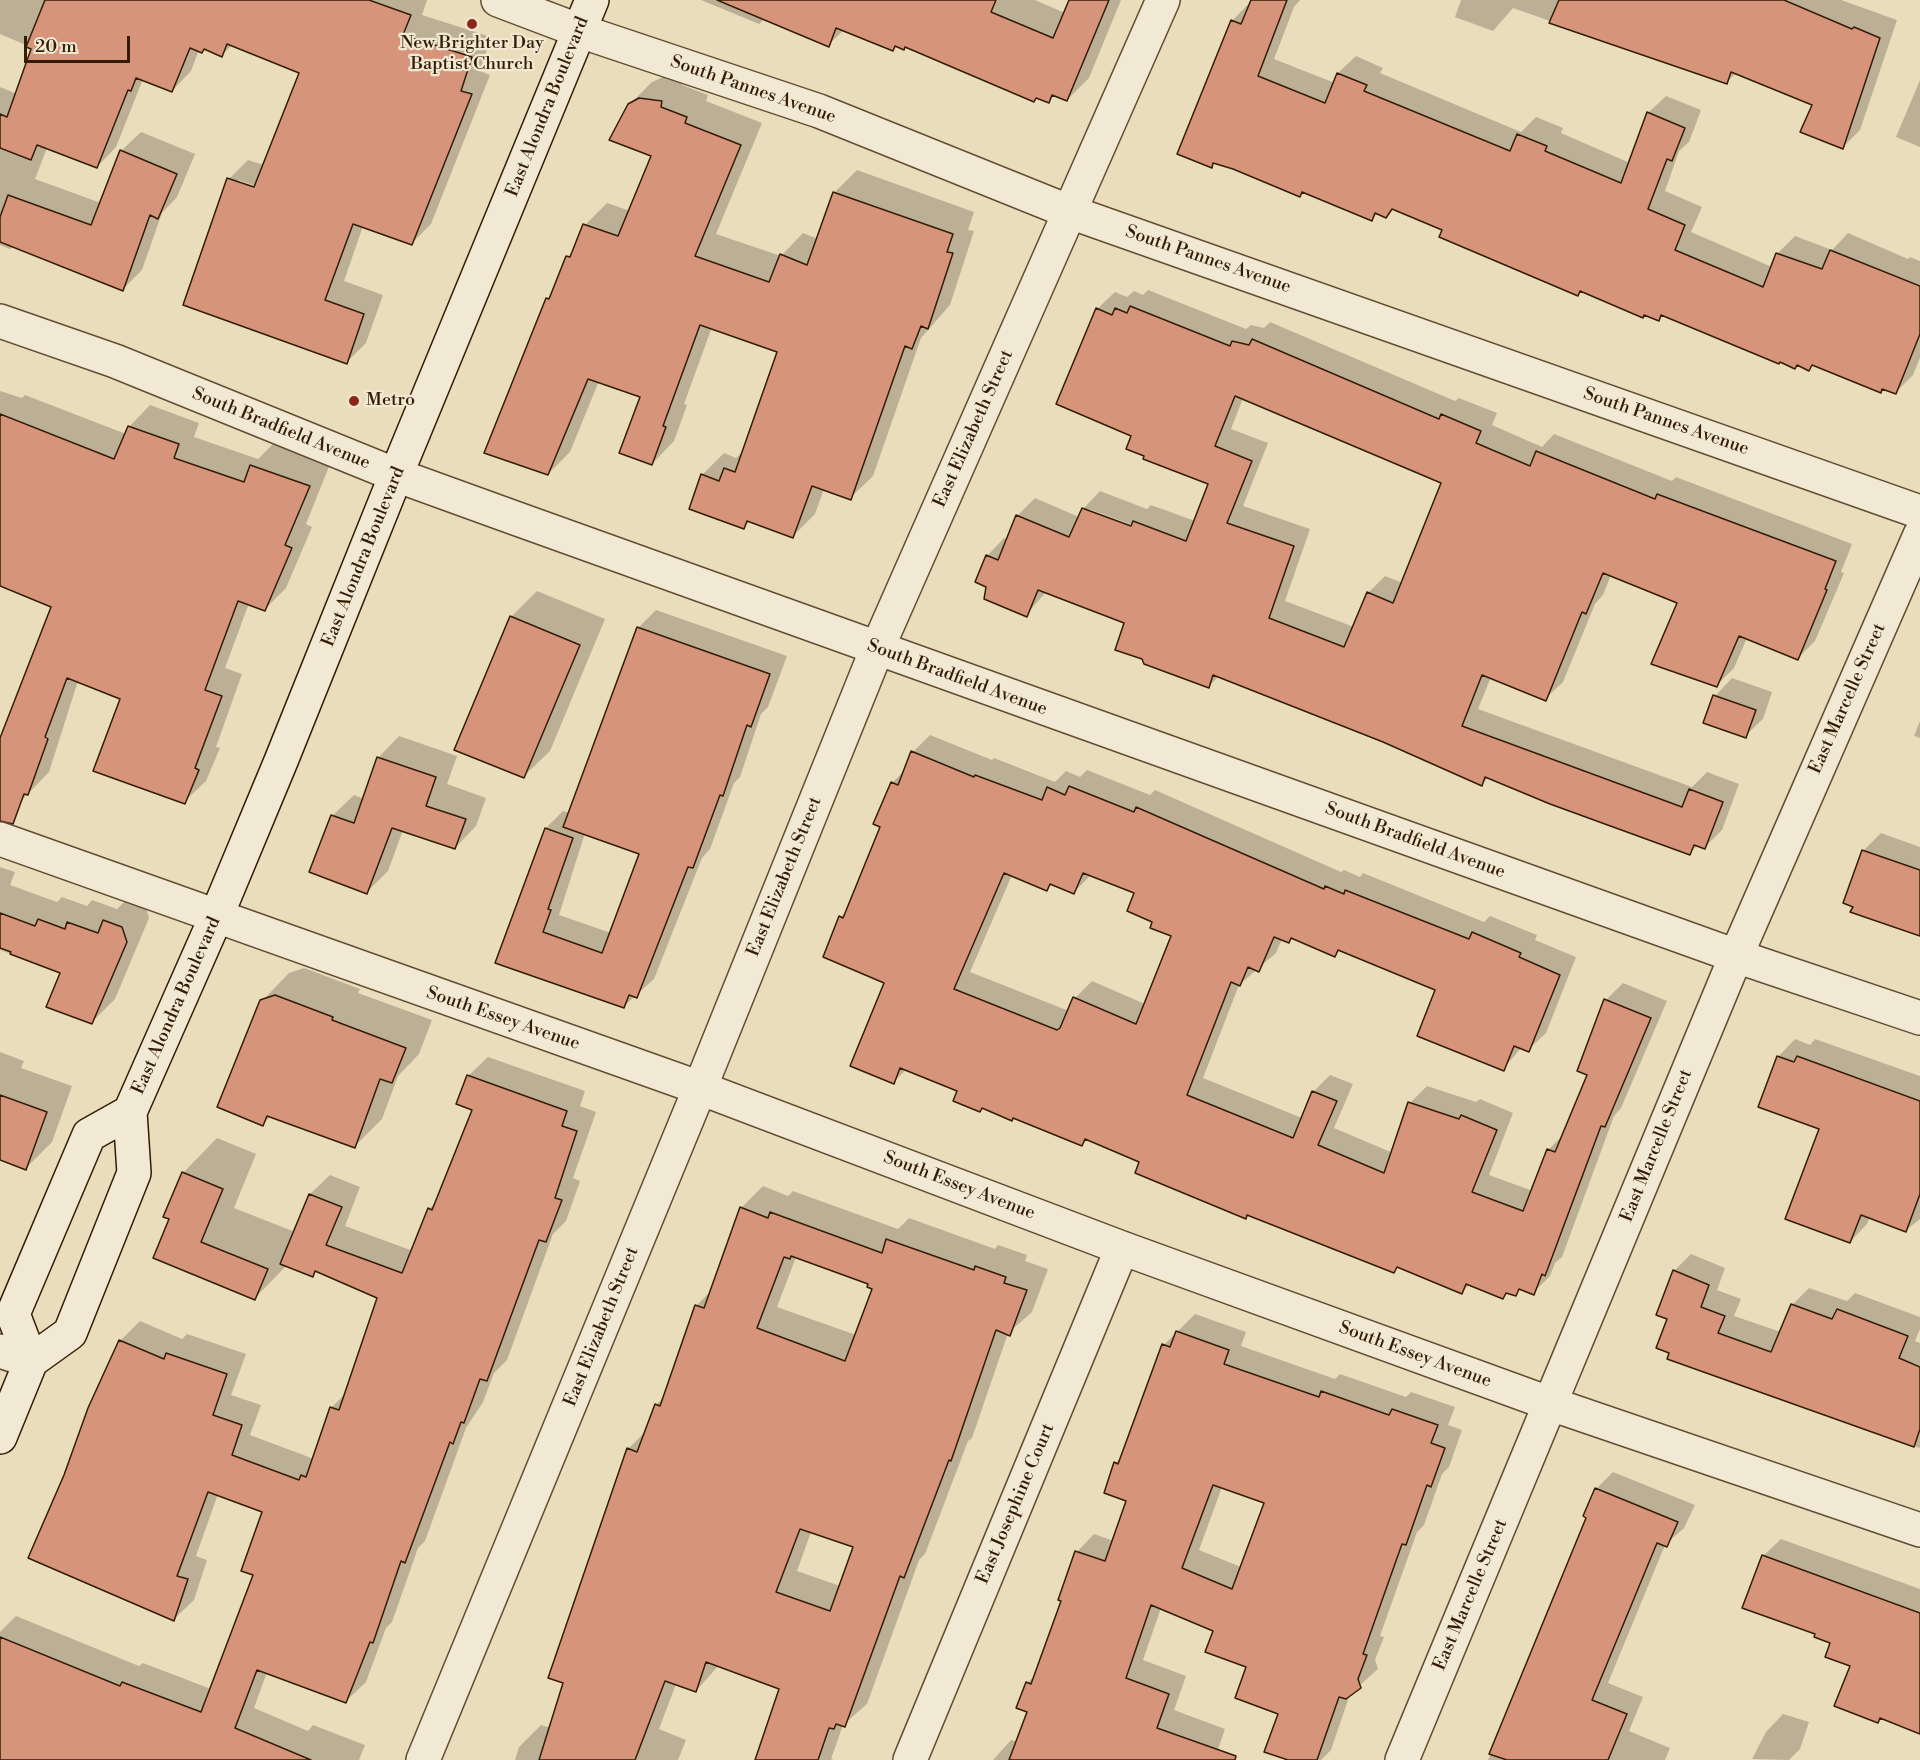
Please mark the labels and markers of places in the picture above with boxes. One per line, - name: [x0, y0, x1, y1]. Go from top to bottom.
- marker: New Brighter Day Baptist Church: [465, 17, 479, 31]
- place label: New Brighter Day Baptist Church: [400, 33, 544, 76]
- place label: Metro: [366, 390, 415, 412]
- marker: Metro: [347, 394, 361, 408]

